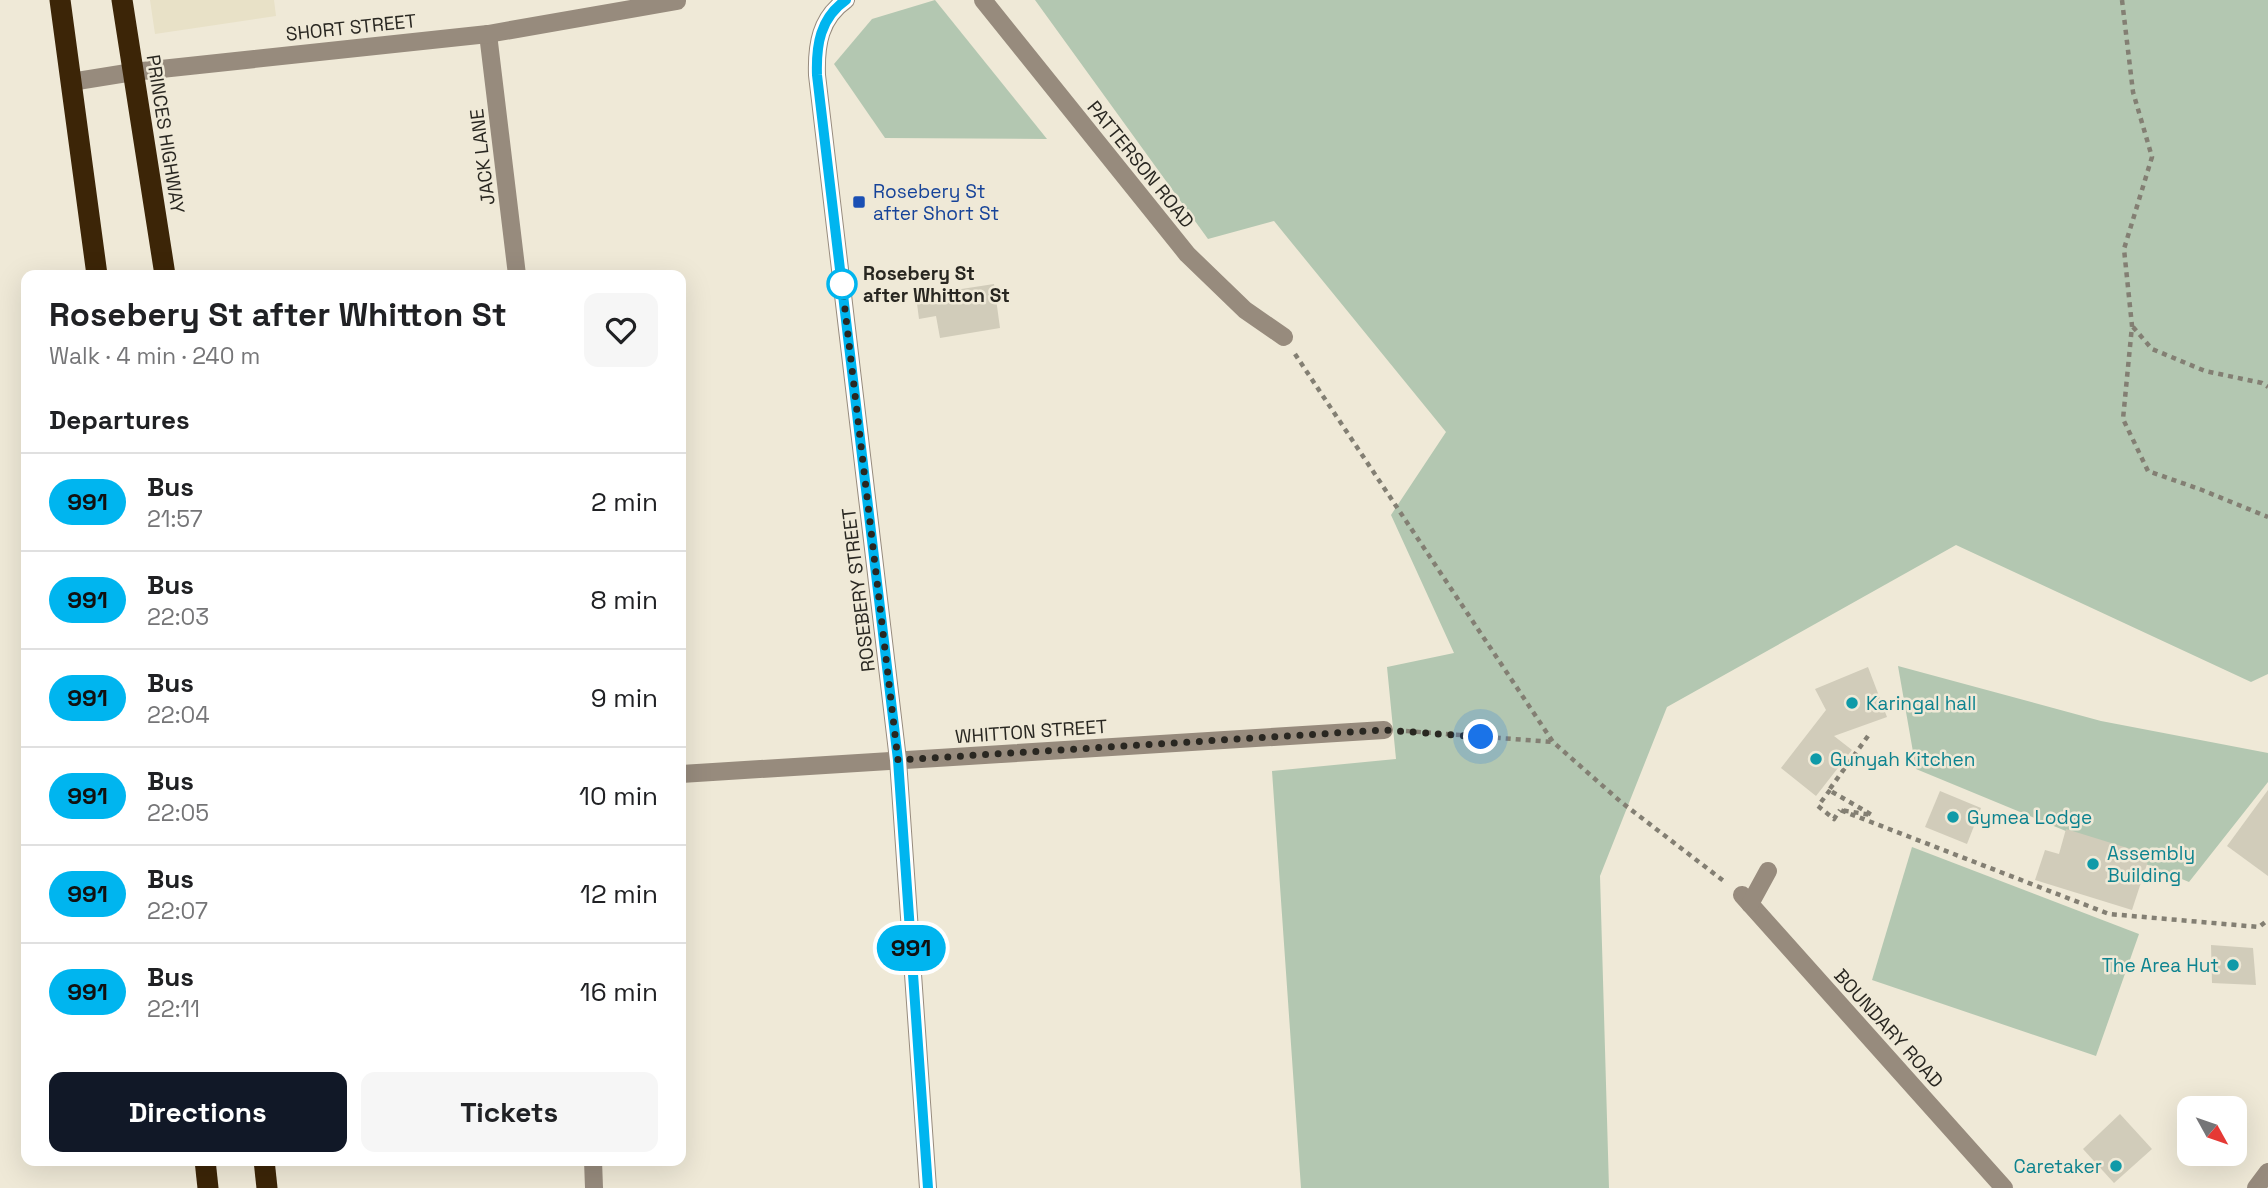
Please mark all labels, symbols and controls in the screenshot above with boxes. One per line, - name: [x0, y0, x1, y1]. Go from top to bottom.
- street label: SHORT STREET: [285, 8, 417, 47]
- street label: PRINCES HIGHWAY: [141, 53, 190, 216]
- street label: PATTERSON ROAD: [1082, 95, 1200, 233]
- street label: JACK LANE: [464, 107, 501, 207]
- place label: Rosebery St after Short St: [873, 179, 999, 226]
- marker: Rosebery St after Short St: [851, 194, 867, 210]
- place label: Rosebery St after Whitton St: [863, 261, 1010, 308]
- marker: Rosebery St after Whitton St: [827, 269, 857, 299]
- button: heart: [584, 293, 658, 367]
- text: Rosebery St after Whitton St: [49, 294, 507, 336]
- text: Walk · 4 min · 240 m: [49, 341, 260, 371]
- text: Departures: [49, 403, 190, 437]
- text: Bus: [147, 470, 194, 504]
- text: 2 min: [591, 485, 658, 519]
- text: 991: [67, 486, 108, 517]
- text: 21:57: [147, 504, 203, 534]
- street label: ROSEBERY STREET: [836, 506, 881, 673]
- text: Bus: [147, 568, 194, 602]
- text: 8 min: [590, 583, 658, 617]
- text: 991: [67, 584, 108, 615]
- text: 22:03: [147, 602, 209, 632]
- text: Bus: [147, 666, 194, 700]
- text: 9 min: [591, 681, 658, 715]
- text: 991: [67, 682, 108, 713]
- place label: Karingal hall: [1866, 691, 1977, 716]
- marker: Karingal hall: [1844, 695, 1860, 711]
- text: 22:04: [147, 700, 210, 730]
- street label: WHITTON STREET: [954, 714, 1108, 749]
- your location: [1463, 719, 1498, 754]
- place label: Gunyah Kitchen: [1830, 747, 1975, 772]
- marker: Gunyah Kitchen: [1808, 751, 1824, 767]
- text: Bus: [147, 764, 194, 798]
- text: 10 min: [579, 779, 658, 813]
- text: 991: [67, 780, 108, 811]
- text: 22:05: [147, 798, 209, 828]
- place label: Gymea Lodge: [1967, 805, 2092, 830]
- marker: Gymea Lodge: [1945, 809, 1961, 825]
- place label: Assembly Building: [2107, 841, 2195, 888]
- marker: Assembly Building: [2085, 856, 2101, 872]
- text: Bus: [147, 862, 194, 896]
- text: 12 min: [580, 877, 658, 911]
- text: 991: [67, 878, 108, 909]
- text: 22:07: [147, 896, 208, 926]
- line badge: 991: [871, 925, 951, 971]
- text: 991: [891, 932, 931, 963]
- place label: The Area Hut: [2102, 953, 2219, 978]
- marker: The Area Hut: [2225, 957, 2241, 973]
- text: Bus: [147, 960, 194, 994]
- street label: BOUNDARY ROAD: [1828, 964, 1949, 1093]
- text: 16 min: [580, 975, 658, 1009]
- text: 991: [67, 976, 108, 1007]
- text: 22:11: [147, 994, 200, 1024]
- button: Directions: [49, 1072, 347, 1152]
- button: Tickets: [361, 1072, 658, 1152]
- north arrow: [2177, 1096, 2247, 1166]
- map controls: [2177, 1096, 2247, 1166]
- place label: Caretaker: [2013, 1154, 2102, 1179]
- marker: Caretaker: [2108, 1158, 2124, 1174]

